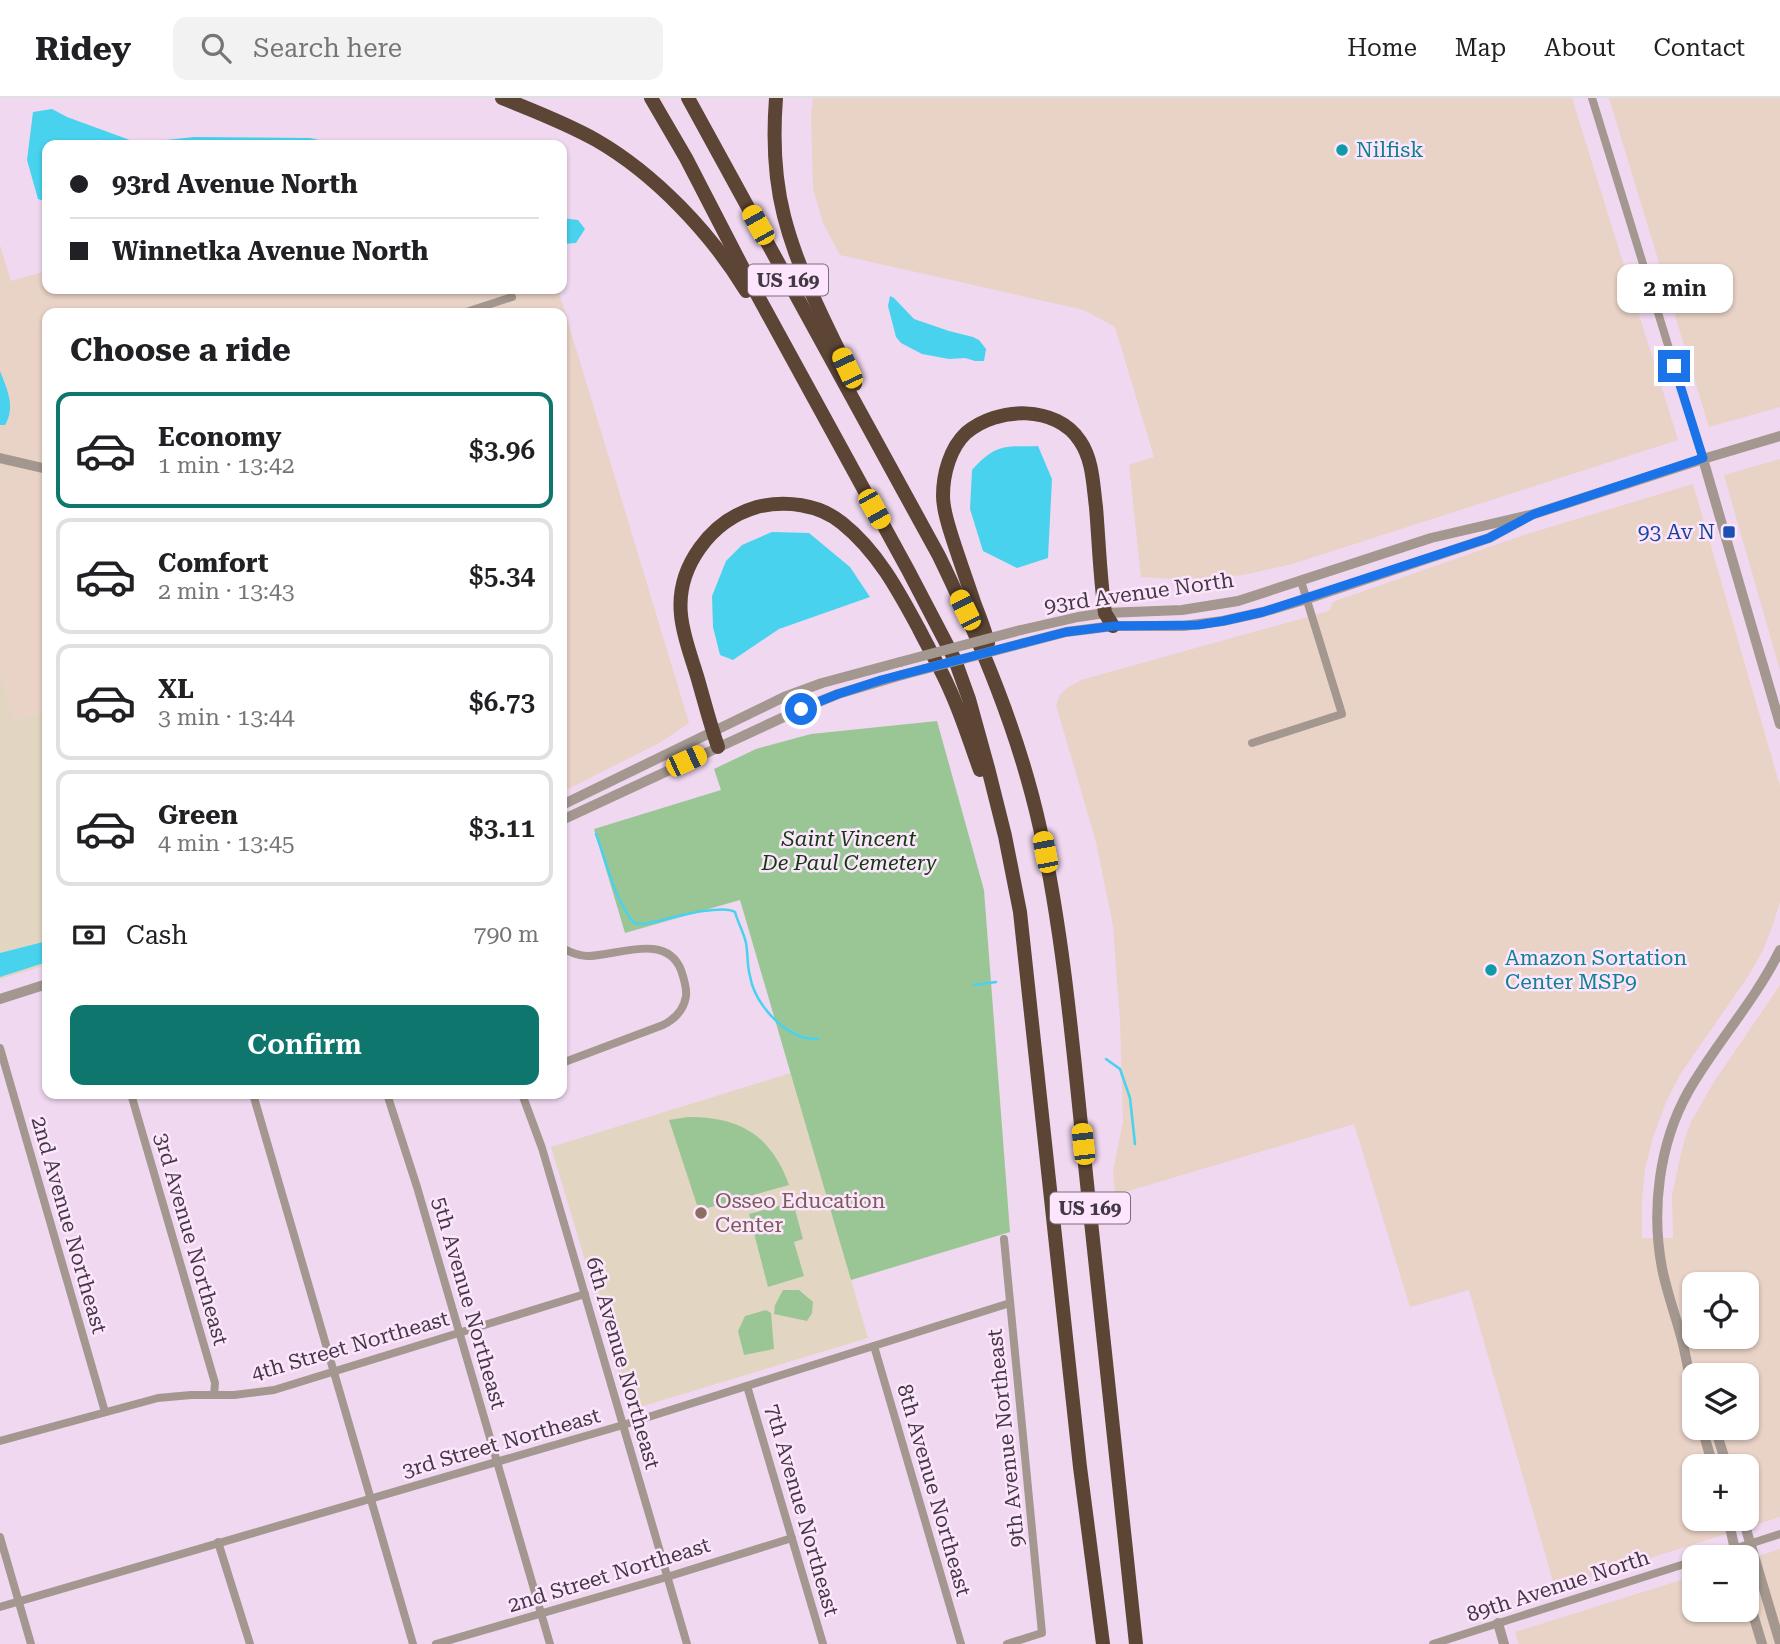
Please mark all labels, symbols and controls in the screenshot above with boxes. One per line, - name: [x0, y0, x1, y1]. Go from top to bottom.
- search box: [173, 17, 663, 80]
- text: Ridey: [35, 29, 131, 68]
- icon: search: [197, 29, 235, 67]
- text: Search here: [253, 33, 402, 63]
- text: Home: [1347, 34, 1417, 62]
- text: Map: [1455, 34, 1506, 62]
- text: About: [1544, 34, 1615, 62]
- text: Contact: [1653, 34, 1745, 62]
- place label: Nilfisk: [1356, 138, 1424, 162]
- marker: Nilfisk: [1334, 142, 1350, 158]
- text: 93rd Avenue North: [112, 169, 358, 199]
- car: [739, 202, 778, 248]
- text: Winnetka Avenue North: [112, 236, 428, 266]
- road number: US 169: [748, 264, 828, 296]
- callout: 2 min: [1616, 264, 1732, 314]
- text: 2 min: [1643, 275, 1707, 302]
- text: Choose a ride: [70, 331, 291, 369]
- car: [829, 345, 866, 391]
- route end: [1658, 350, 1690, 382]
- icon: car: [74, 419, 137, 482]
- text: Economy: [158, 422, 281, 452]
- text: $3.96: [469, 435, 535, 465]
- text: 1 min · 13:42: [158, 452, 295, 479]
- car: [855, 486, 894, 532]
- place label: 93 Av N: [1638, 520, 1715, 544]
- marker: 93 Av N: [1721, 524, 1737, 540]
- icon: car: [74, 545, 137, 608]
- text: Comfort: [158, 548, 268, 578]
- text: $5.34: [469, 561, 535, 591]
- street label: 93rd Avenue North: [1043, 568, 1236, 618]
- text: 2 min · 13:43: [158, 578, 295, 605]
- car: [947, 587, 984, 633]
- icon: car: [74, 671, 137, 734]
- text: XL: [158, 674, 194, 704]
- text: $6.73: [469, 687, 535, 717]
- route start: [785, 693, 817, 725]
- text: 3 min · 13:44: [158, 704, 295, 731]
- car: [663, 743, 710, 779]
- icon: car: [74, 797, 137, 860]
- text: Green: [158, 800, 238, 830]
- text: $3.11: [469, 813, 535, 843]
- park label: Saint Vincent De Paul Cemetery: [760, 827, 937, 875]
- car: [1031, 829, 1060, 875]
- text: 4 min · 13:45: [158, 830, 295, 857]
- icon: cash: [70, 916, 108, 954]
- text: Cash: [126, 920, 188, 950]
- text: 790 m: [474, 921, 539, 948]
- place label: Amazon Sortation Center MSP9: [1505, 946, 1687, 994]
- marker: Amazon Sortation Center MSP9: [1483, 962, 1499, 978]
- button: Confirm: [70, 1005, 539, 1085]
- street label: 2nd Avenue Northeast: [26, 1113, 112, 1337]
- car: [1071, 1122, 1096, 1166]
- street label: 3rd Avenue Northeast: [149, 1130, 233, 1348]
- place label: Osseo Education Center: [715, 1189, 886, 1237]
- road number: US 169: [1050, 1192, 1130, 1224]
- street label: 5th Avenue Northeast: [427, 1194, 511, 1412]
- marker: Osseo Education Center: [693, 1205, 709, 1221]
- street label: 6th Avenue Northeast: [581, 1254, 665, 1472]
- map controls: [1682, 1272, 1759, 1622]
- button: locate: [1682, 1272, 1759, 1349]
- street label: 4th Street Northeast: [248, 1306, 452, 1386]
- street label: 9th Avenue Northeast: [983, 1327, 1029, 1548]
- button: layers: [1682, 1363, 1759, 1440]
- street label: 8th Avenue Northeast: [892, 1381, 976, 1599]
- street label: 7th Avenue Northeast: [760, 1401, 844, 1619]
- street label: 3rd Street Northeast: [399, 1403, 603, 1483]
- button: +: [1682, 1454, 1759, 1531]
- street label: 2nd Street Northeast: [505, 1533, 713, 1617]
- street label: 89th Avenue North: [1464, 1545, 1653, 1627]
- button: −: [1682, 1545, 1759, 1622]

